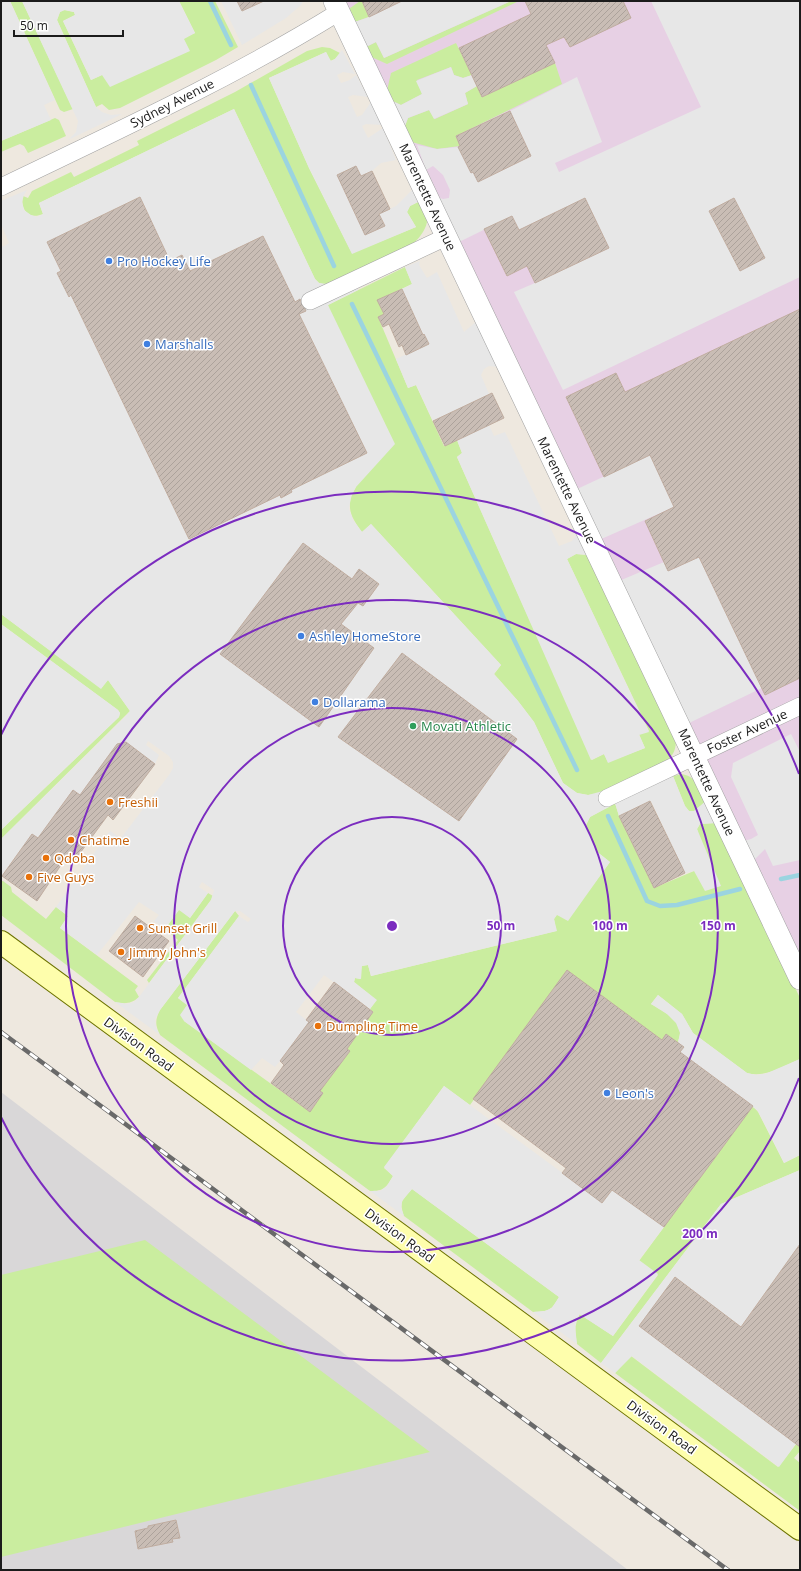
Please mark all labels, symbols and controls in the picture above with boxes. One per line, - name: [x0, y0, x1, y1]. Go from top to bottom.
- scale bar: [14, 12, 123, 38]
- text: 50 m: [20, 17, 48, 34]
- street label: Sydney Avenue: [127, 74, 217, 132]
- street label: Marentette Avenue: [395, 140, 461, 254]
- place label: Pro Hockey Life: [117, 252, 211, 270]
- marker: Pro Hockey Life: [104, 256, 114, 266]
- place label: Marshalls: [155, 335, 213, 353]
- marker: Marshalls: [142, 339, 152, 349]
- street label: Marentette Avenue: [533, 434, 601, 546]
- place label: Ashley HomeStore: [309, 627, 421, 645]
- marker: Ashley HomeStore: [296, 631, 306, 641]
- place label: Dollarama: [323, 693, 386, 711]
- marker: Dollarama: [310, 697, 320, 707]
- street label: Foster Avenue: [704, 705, 790, 757]
- place label: Movati Athletic: [421, 717, 511, 735]
- marker: Movati Athletic: [408, 721, 418, 731]
- street label: Marentette Avenue: [674, 725, 740, 839]
- place label: Freshii: [118, 793, 158, 811]
- marker: Freshii: [105, 797, 115, 807]
- place label: Chatime: [79, 831, 130, 849]
- marker: Chatime: [66, 835, 76, 845]
- place label: Qdoba: [54, 849, 95, 867]
- marker: Qdoba: [41, 853, 51, 863]
- place label: Five Guys: [37, 868, 94, 886]
- marker: Five Guys: [24, 872, 34, 882]
- text: 50 m: [487, 917, 515, 934]
- text: 100 m: [592, 917, 628, 934]
- text: 150 m: [700, 917, 736, 934]
- place label: Sunset Grill: [148, 919, 217, 937]
- centre of rings: [385, 919, 399, 933]
- marker: Sunset Grill: [135, 923, 145, 933]
- place label: Jimmy John's: [127, 943, 206, 961]
- marker: Jimmy John's: [116, 947, 126, 957]
- street label: Division Road: [100, 1013, 178, 1075]
- place label: Dumpling Time: [326, 1017, 418, 1035]
- marker: Dumpling Time: [313, 1021, 323, 1031]
- place label: Leon's: [615, 1084, 654, 1102]
- marker: Leon's: [602, 1088, 612, 1098]
- street label: Division Road: [361, 1204, 439, 1266]
- text: 200 m: [682, 1225, 718, 1242]
- street label: Division Road: [623, 1396, 701, 1458]

